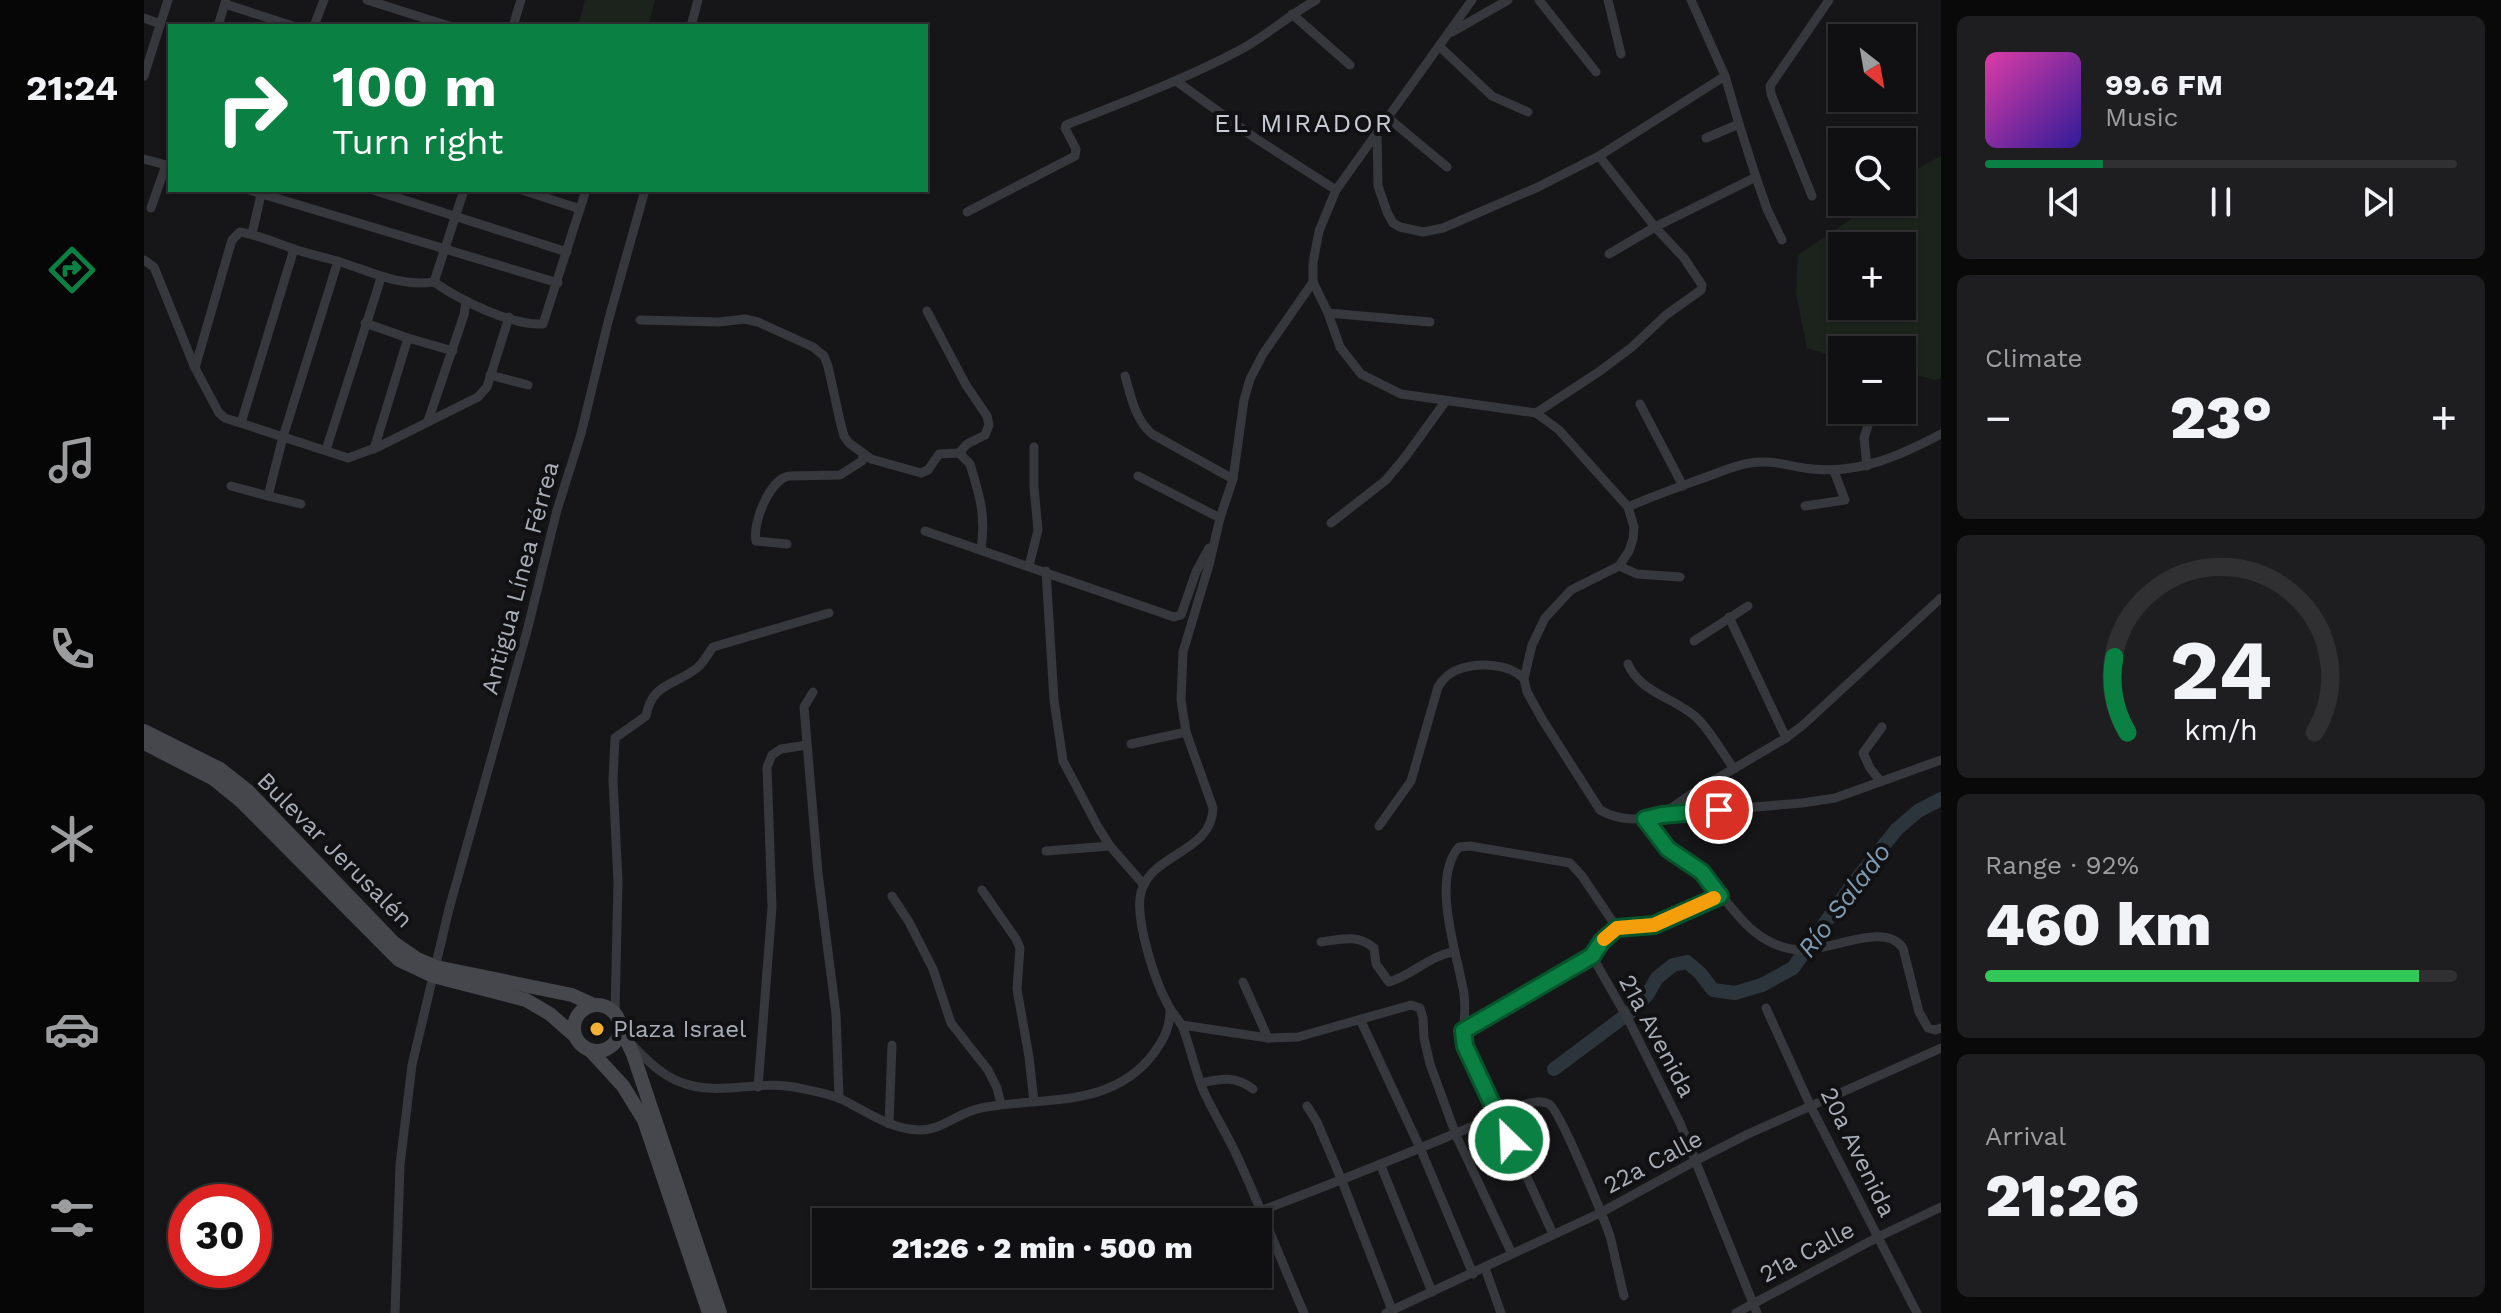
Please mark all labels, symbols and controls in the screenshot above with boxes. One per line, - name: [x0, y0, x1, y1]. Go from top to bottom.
- north arrow: [1828, 24, 1916, 112]
- map controls: [1828, 24, 1916, 424]
- text: 100 m: [332, 54, 497, 120]
- icon: right: [200, 56, 304, 160]
- text: 21:24: [26, 67, 118, 109]
- text: 99.6 FM: [2105, 67, 2223, 102]
- text: Music: [2105, 102, 2178, 132]
- district label: EL MIRADOR: [1214, 108, 1394, 138]
- text: Turn right: [332, 121, 503, 163]
- button: search: [1828, 128, 1916, 216]
- icon: previous: [2042, 180, 2086, 224]
- icon: pause: [2199, 180, 2243, 224]
- icon: next: [2356, 180, 2400, 224]
- button: +: [1828, 232, 1916, 320]
- icon: directions: [44, 242, 100, 298]
- button: −: [1828, 336, 1916, 424]
- text: Climate: [1985, 343, 2083, 373]
- text: 23°: [2170, 382, 2272, 453]
- text: −: [1985, 392, 2012, 444]
- text: +: [2430, 392, 2457, 444]
- icon: music: [44, 432, 100, 488]
- street label: Antigua Línea Férrea: [475, 458, 565, 698]
- icon: phone: [44, 621, 100, 677]
- text: 24: [2170, 621, 2272, 718]
- text: km/h: [2184, 713, 2258, 747]
- street label: Bulevar Jerusalén: [252, 767, 418, 933]
- pin: [1685, 776, 1753, 844]
- icon: arrive: [1697, 788, 1741, 832]
- icon: climate: [44, 811, 100, 867]
- water label: Río Salado: [1791, 837, 1897, 963]
- text: Range · 92%: [1985, 850, 2139, 880]
- text: 460 km: [1985, 889, 2211, 960]
- street label: 21a Avenida: [1613, 970, 1701, 1102]
- icon: car: [44, 1001, 100, 1057]
- place label: Plaza Israel: [613, 1015, 747, 1043]
- marker: Plaza Israel: [588, 1020, 606, 1038]
- street label: 20a Avenida: [1815, 1083, 1901, 1221]
- position arrow: [1467, 1098, 1551, 1182]
- text: Arrival: [1985, 1121, 2066, 1151]
- street label: 22a Calle: [1599, 1124, 1707, 1200]
- text: 21:26: [1985, 1160, 2139, 1231]
- speed limit sign: 30: [168, 1184, 272, 1288]
- icon: filters: [44, 1190, 100, 1246]
- street label: 21a Calle: [1755, 1215, 1859, 1289]
- text: 21:26 · 2 min · 500 m: [891, 1230, 1193, 1265]

